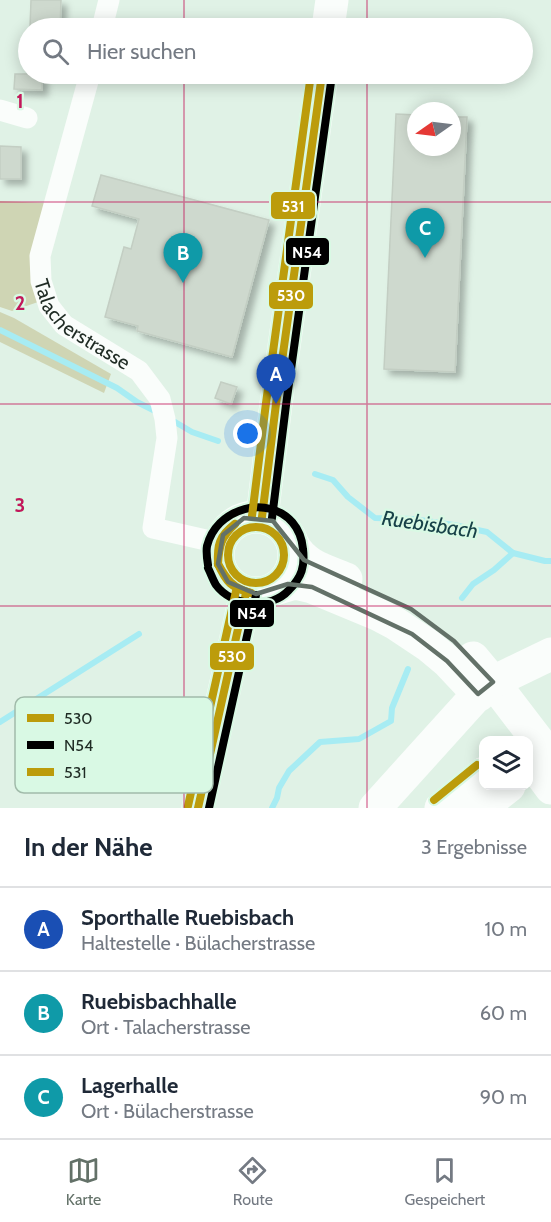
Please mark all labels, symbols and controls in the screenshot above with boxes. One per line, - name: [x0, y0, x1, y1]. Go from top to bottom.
- search box: [18, 18, 533, 84]
- icon: search: [39, 35, 72, 68]
- text: Hier suchen: [87, 38, 196, 65]
- text: 1: [16, 89, 24, 113]
- north arrow: [407, 102, 461, 156]
- line badge: 531: [270, 191, 316, 220]
- text: 531: [281, 197, 305, 216]
- pin: C: [406, 208, 444, 258]
- pin: B: [164, 234, 202, 283]
- line badge: N54: [285, 237, 330, 266]
- text: N54: [292, 243, 322, 262]
- street label: Talacherstrasse: [29, 276, 135, 375]
- line badge: 530: [268, 281, 314, 310]
- text: 530: [277, 286, 305, 305]
- text: 2: [15, 291, 25, 315]
- pin: A: [256, 354, 296, 404]
- your location: [233, 419, 262, 448]
- text: 3: [15, 493, 25, 517]
- water label: Ruebisbach: [380, 505, 480, 543]
- line badge: N54: [229, 599, 275, 628]
- text: N54: [237, 604, 267, 623]
- line badge: 530: [209, 642, 255, 671]
- text: 530: [218, 647, 246, 666]
- legend: [15, 697, 213, 793]
- text: 530: [64, 709, 92, 728]
- text: N54: [64, 736, 93, 755]
- map controls: [479, 736, 533, 790]
- button: layers: [479, 736, 533, 790]
- text: 531: [64, 763, 87, 782]
- text: In der Nähe: [24, 831, 153, 863]
- text: 3 Ergebnisse: [421, 835, 527, 859]
- text: Sporthalle Ruebisbach: [81, 904, 294, 931]
- text: A: [37, 917, 50, 941]
- text: 10 m: [484, 917, 527, 941]
- text: Haltestelle · Bülacherstrasse: [81, 931, 315, 955]
- text: Ruebisbachhalle: [81, 988, 237, 1015]
- text: B: [37, 1001, 50, 1025]
- text: 60 m: [480, 1001, 527, 1025]
- text: Ort · Talacherstrasse: [81, 1015, 251, 1039]
- text: Lagerhalle: [81, 1072, 178, 1099]
- text: C: [37, 1085, 50, 1109]
- text: 90 m: [480, 1085, 527, 1109]
- text: Ort · Bülacherstrasse: [81, 1099, 254, 1123]
- tab: Karte: [66, 1154, 101, 1209]
- tab: Route: [233, 1154, 273, 1209]
- tab: Gespeichert: [405, 1154, 485, 1209]

